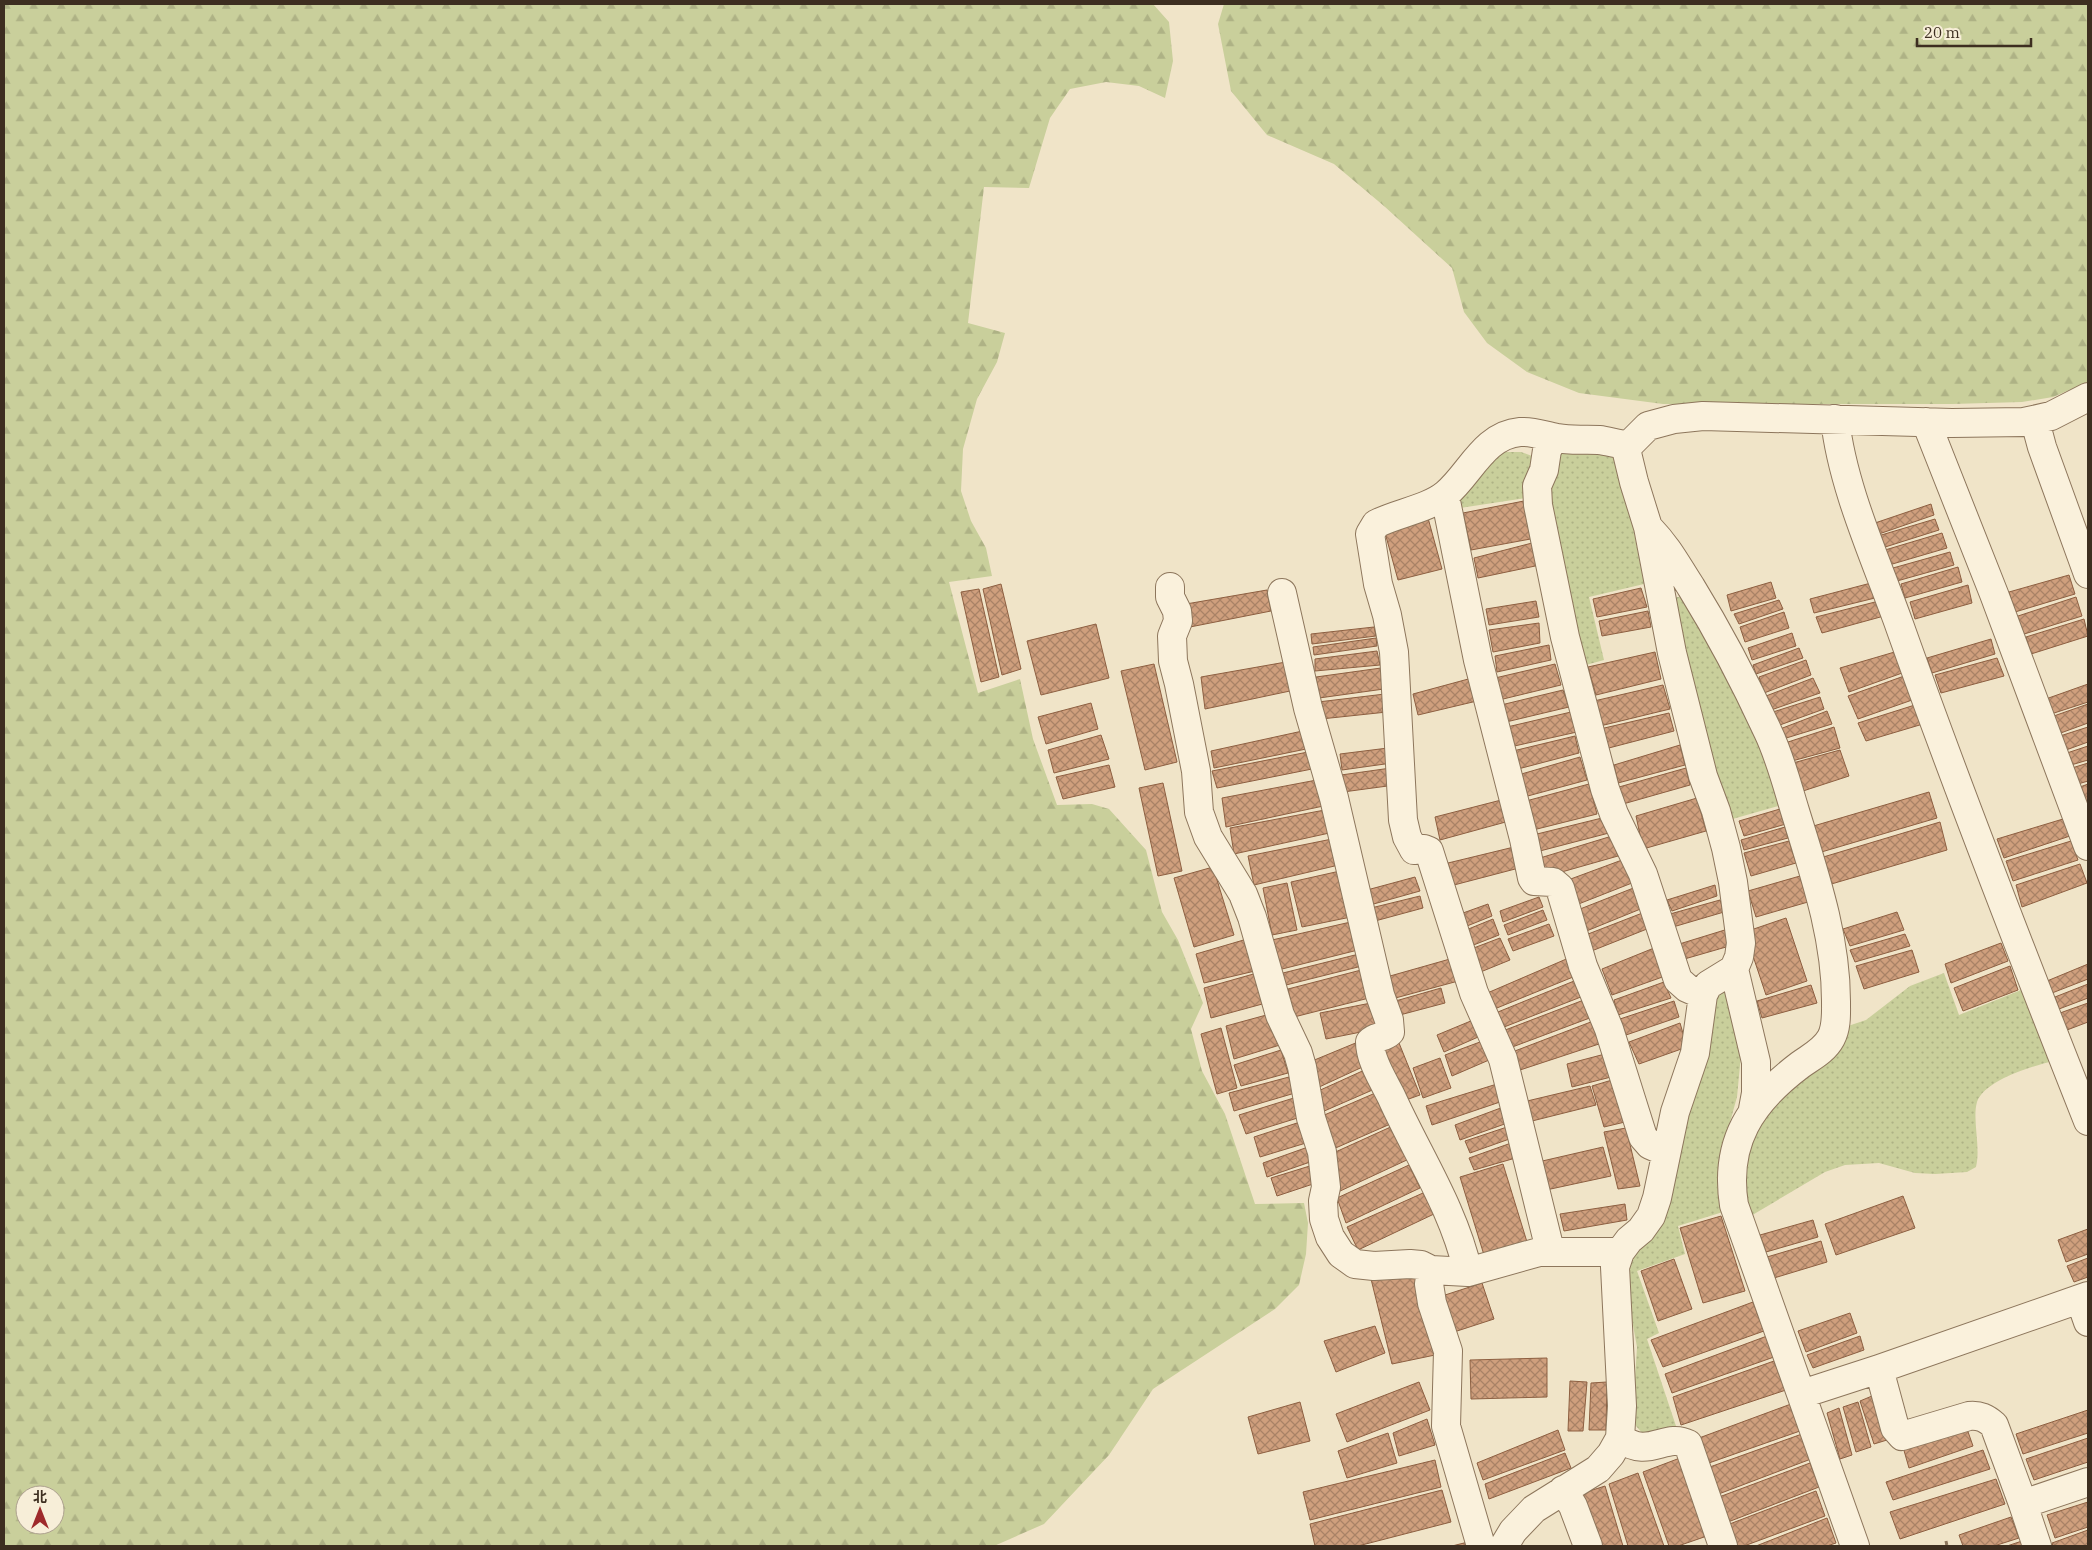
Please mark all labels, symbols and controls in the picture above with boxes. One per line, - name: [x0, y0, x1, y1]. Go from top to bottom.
- scale bar: [1917, 15, 2031, 47]
- text: 20 m: [1924, 23, 1960, 42]
- north arrow: [15, 1485, 65, 1535]
- text: 北: [33, 1488, 47, 1506]

